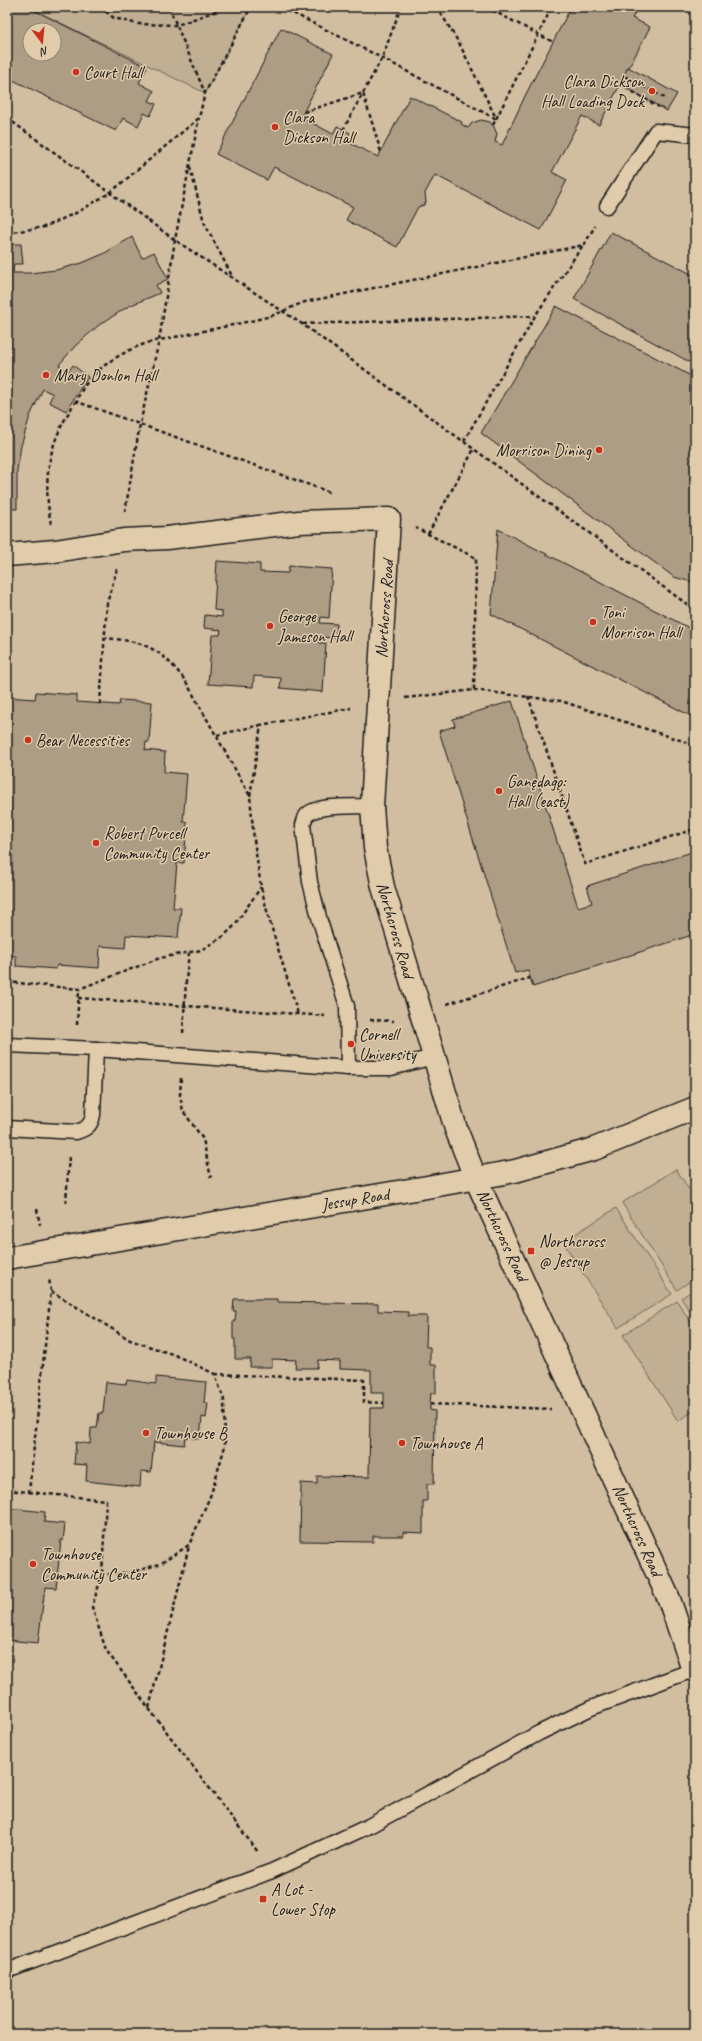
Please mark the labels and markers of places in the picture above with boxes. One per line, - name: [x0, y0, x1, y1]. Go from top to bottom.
- place label: Court Hall: [84, 62, 146, 83]
- marker: Court Hall: [71, 67, 81, 77]
- place label: Clara Dickson Hall Loading Dock: [541, 71, 646, 112]
- marker: Clara Dickson Hall Loading Dock: [647, 86, 657, 96]
- place label: Clara Dickson Hall: [283, 107, 357, 148]
- marker: Clara Dickson Hall: [270, 122, 280, 132]
- place label: Mary Donlon Hall: [54, 365, 160, 386]
- marker: Mary Donlon Hall: [41, 370, 51, 380]
- place label: Morrison Dining: [496, 440, 592, 461]
- marker: Morrison Dining: [594, 445, 604, 455]
- place label: Toni Morrison Hall: [601, 602, 684, 643]
- place label: George Jameson Hall: [277, 606, 355, 647]
- marker: Toni Morrison Hall: [588, 617, 598, 627]
- marker: George Jameson Hall: [265, 621, 275, 631]
- place label: Bear Necessities: [36, 730, 131, 751]
- marker: Bear Necessities: [23, 735, 33, 745]
- place label: Ganędagǫ: Hall (east): [507, 771, 570, 812]
- marker: Ganędagǫ: Hall (east): [494, 786, 504, 796]
- place label: Robert Purcell Community Center: [104, 823, 211, 864]
- marker: Robert Purcell Community Center: [91, 838, 101, 848]
- place label: Cornell University: [359, 1024, 417, 1065]
- marker: Cornell University: [346, 1039, 356, 1049]
- place label: Northcross @ Jessup: [539, 1231, 607, 1272]
- marker: Northcross @ Jessup: [526, 1246, 536, 1256]
- place label: Townhouse B: [154, 1423, 228, 1444]
- marker: Townhouse B: [141, 1428, 151, 1438]
- place label: Townhouse A: [410, 1433, 484, 1454]
- marker: Townhouse A: [397, 1438, 407, 1448]
- place label: Townhouse Community Center: [41, 1544, 148, 1585]
- marker: Townhouse Community Center: [28, 1559, 38, 1569]
- place label: A Lot - Lower Stop: [271, 1879, 337, 1920]
- marker: A Lot - Lower Stop: [258, 1894, 268, 1904]

